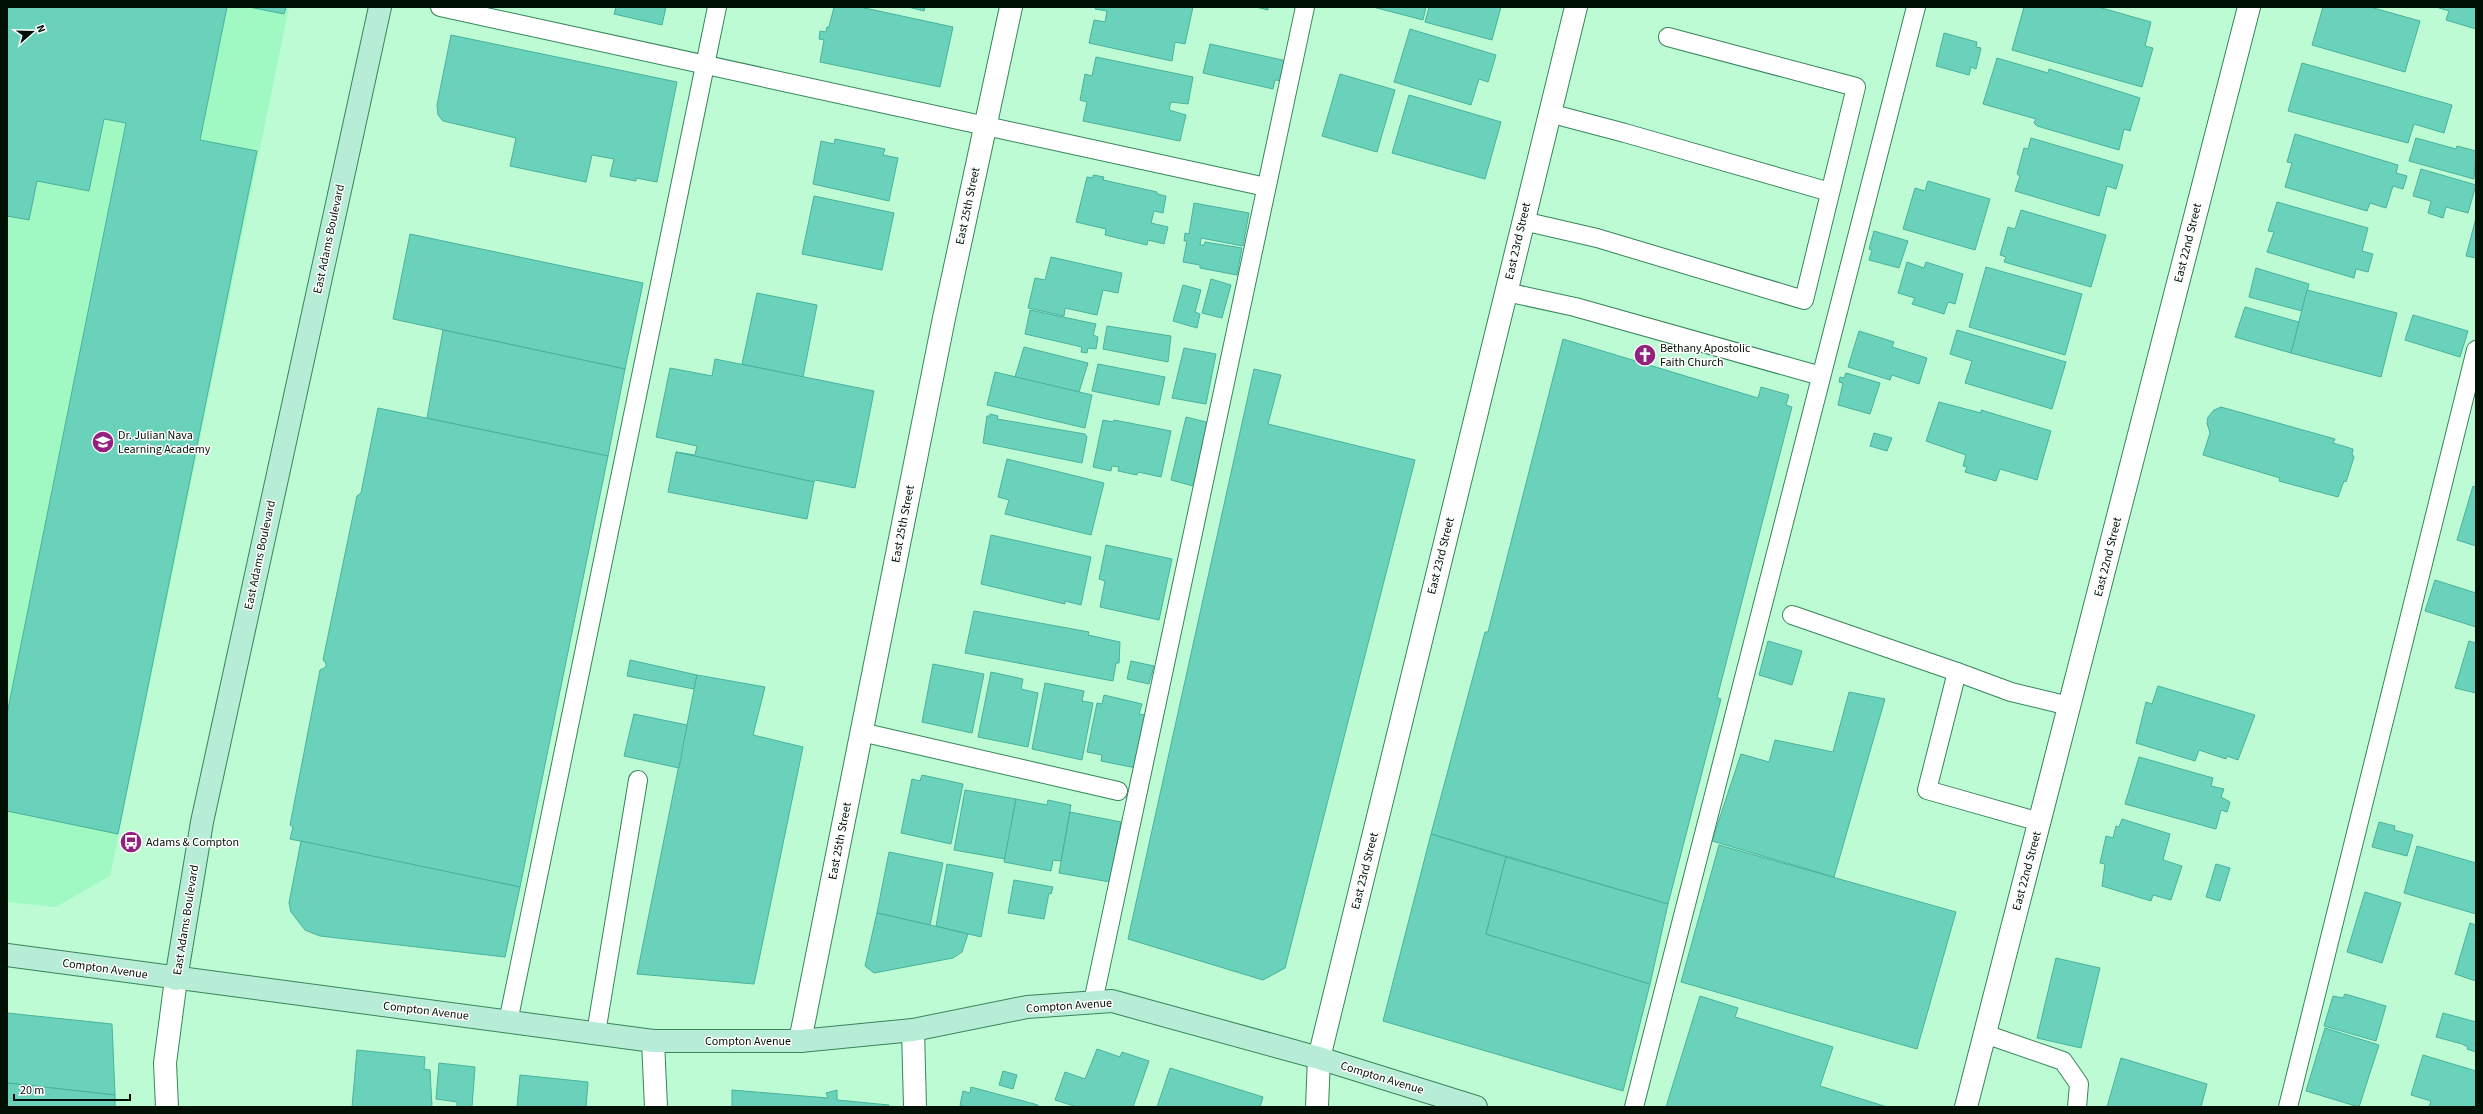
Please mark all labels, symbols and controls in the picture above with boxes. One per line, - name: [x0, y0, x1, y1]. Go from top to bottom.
- north arrow: [12, 12, 52, 52]
- text: N: [33, 23, 49, 35]
- street label: East 25th Street: [952, 166, 984, 246]
- street label: East Adams Boulevard: [309, 183, 349, 295]
- street label: East 23rd Street: [1501, 201, 1535, 281]
- street label: East 22nd Street: [2170, 202, 2206, 284]
- place label: Bethany Apostolic Faith Church: [1660, 340, 1751, 371]
- church icon: Bethany Apostolic Faith Church: [1632, 342, 1658, 368]
- place label: Dr. Julian Nava Learning Academy: [118, 427, 211, 458]
- school or university icon: Dr. Julian Nava Learning Academy: [90, 429, 116, 455]
- street label: East 25th Street: [887, 484, 919, 564]
- street label: East Adams Boulevard: [240, 499, 280, 611]
- street label: East 23rd Street: [1423, 516, 1459, 596]
- street label: East 22nd Street: [2090, 516, 2126, 598]
- street label: East 25th Street: [824, 801, 856, 881]
- bus stop icon: Adams & Compton: [118, 829, 144, 855]
- street label: East 22nd Street: [2008, 830, 2046, 912]
- street label: East 23rd Street: [1347, 831, 1383, 911]
- place label: Adams & Compton: [146, 834, 239, 851]
- street label: East Adams Boulevard: [169, 864, 203, 976]
- street label: Compton Avenue: [61, 955, 149, 983]
- street label: Compton Avenue: [1025, 995, 1113, 1017]
- street label: Compton Avenue: [382, 997, 470, 1025]
- street label: Compton Avenue: [705, 1033, 791, 1050]
- street label: Compton Avenue: [1338, 1057, 1426, 1099]
- scale bar: [14, 1076, 130, 1102]
- text: 20 m: [20, 1082, 44, 1099]

